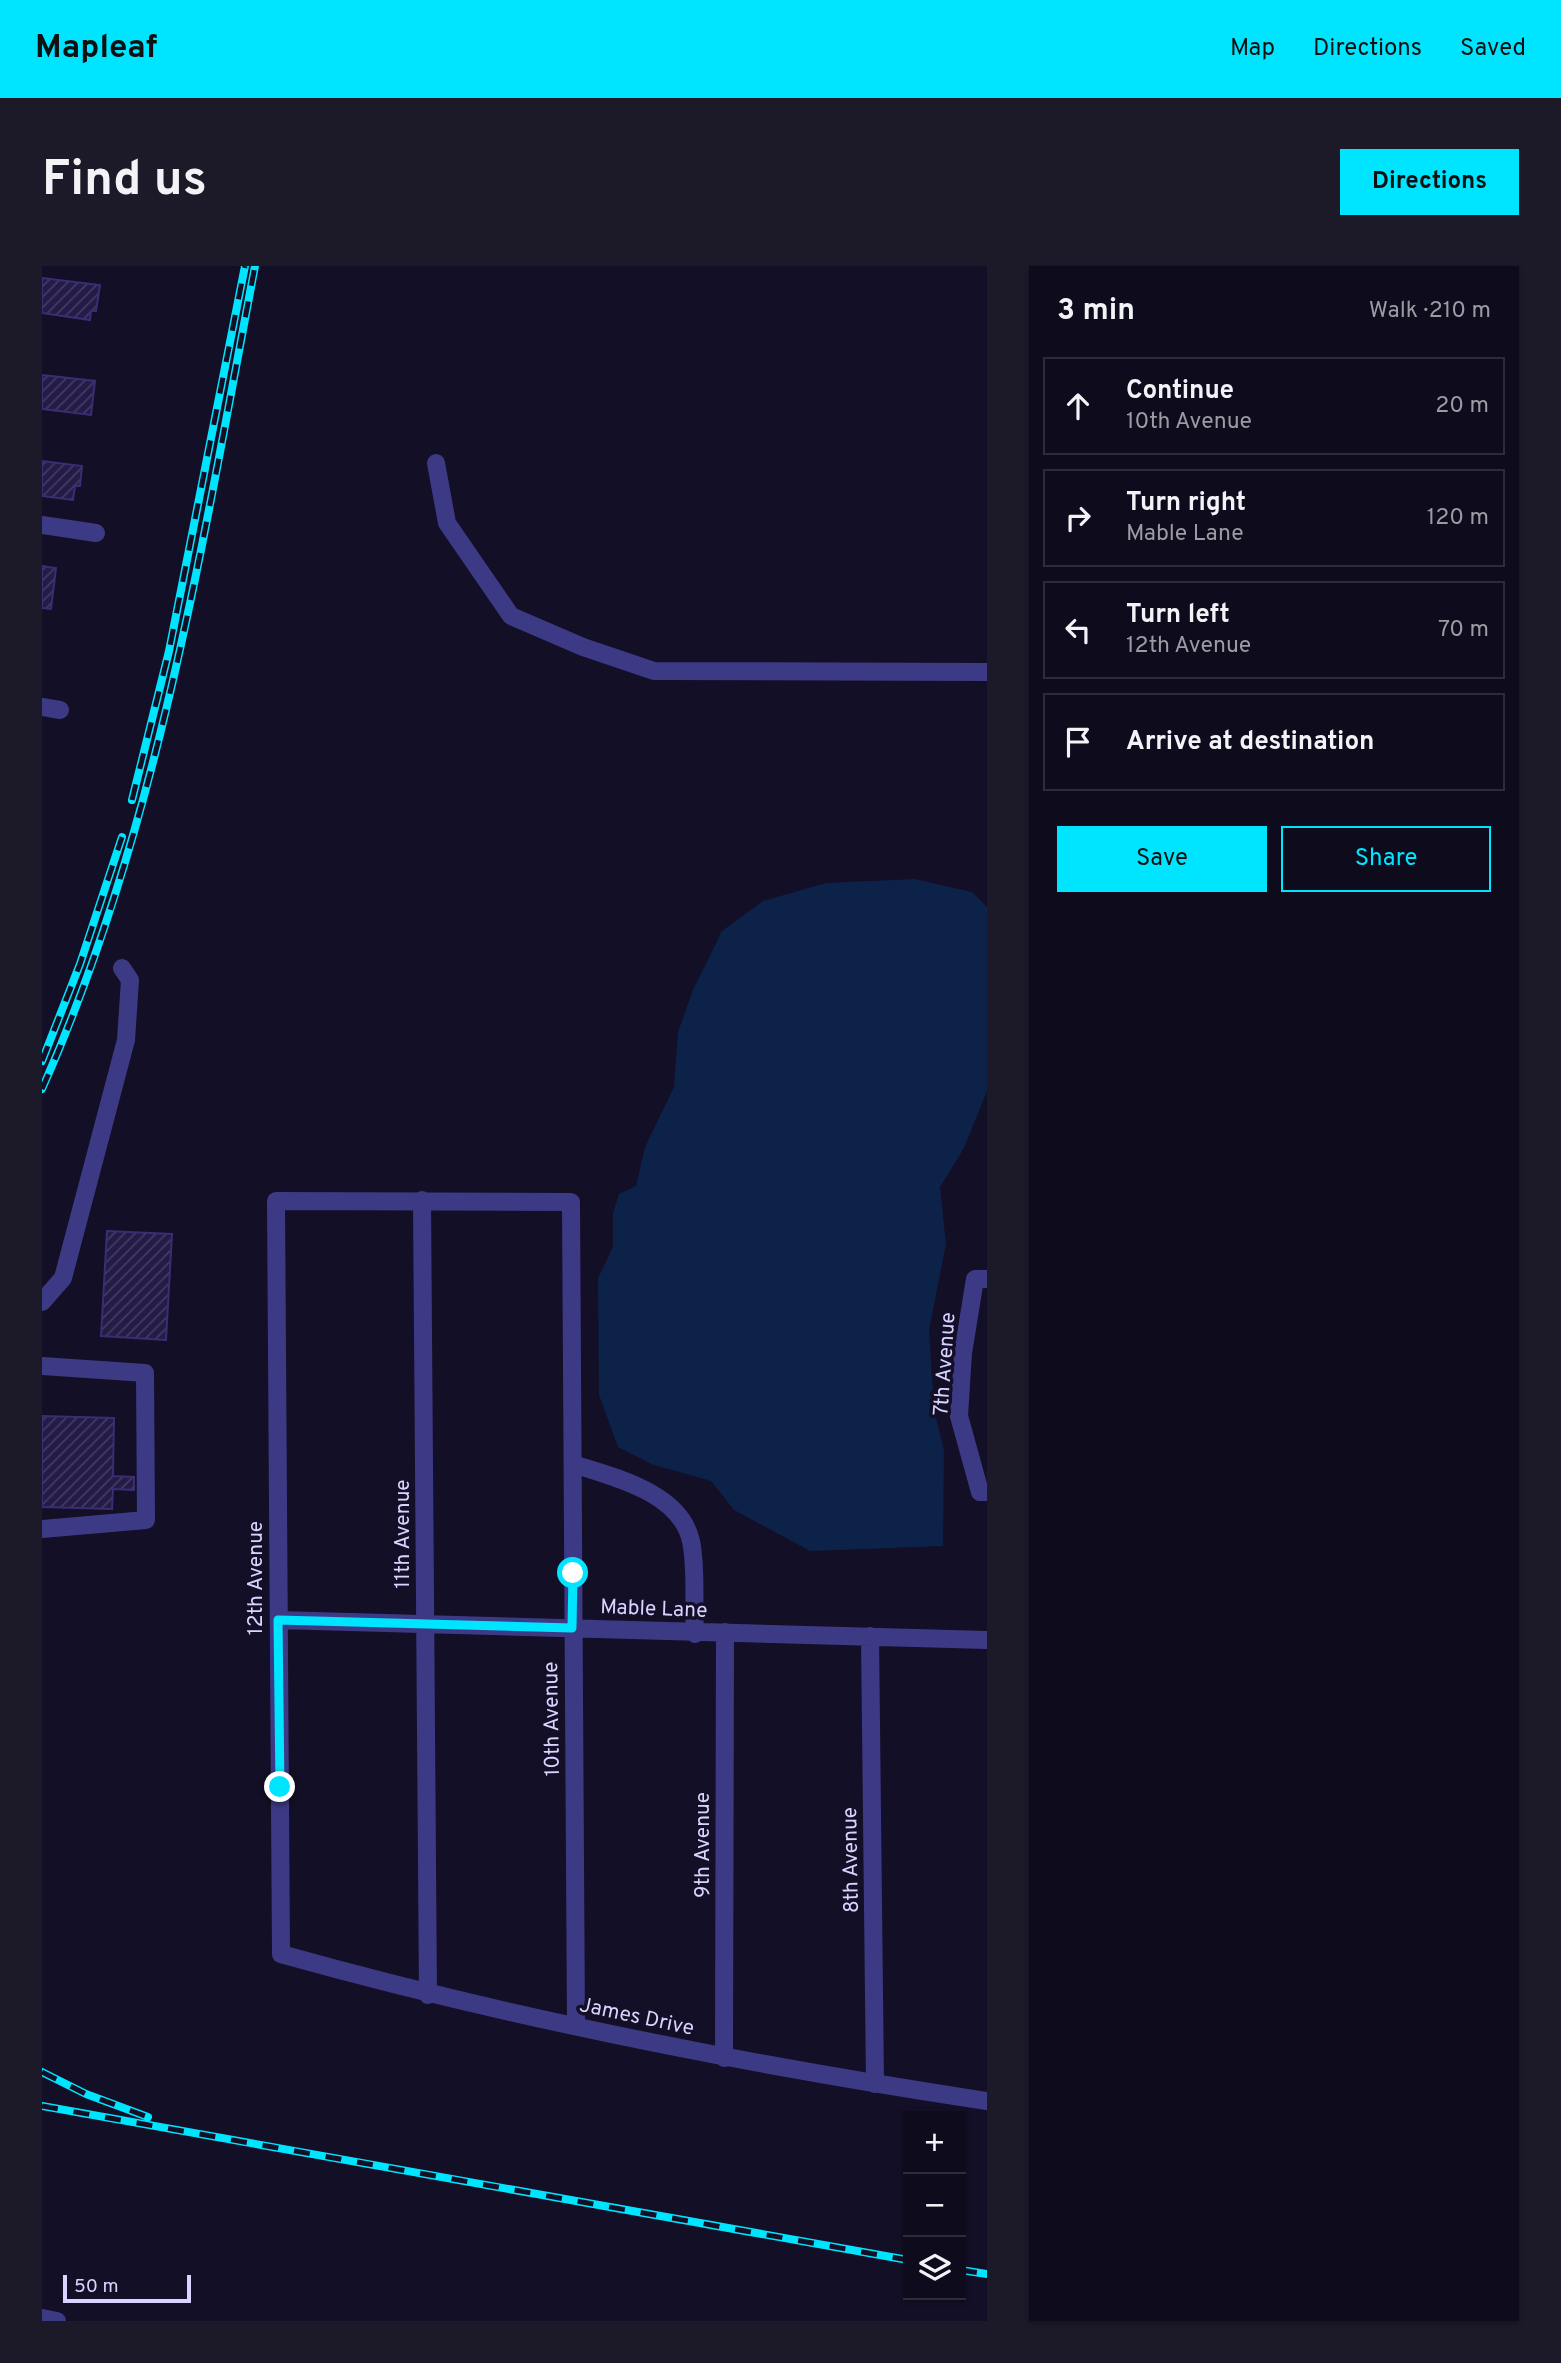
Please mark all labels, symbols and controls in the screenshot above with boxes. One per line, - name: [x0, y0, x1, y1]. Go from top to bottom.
- text: Mapleaf: [35, 28, 158, 70]
- text: Map: [1230, 34, 1275, 64]
- text: Directions: [1313, 34, 1422, 64]
- text: Saved: [1460, 34, 1526, 64]
- button: Directions: [1340, 149, 1519, 215]
- text: Find us: [42, 151, 207, 213]
- text: 3 min: [1057, 293, 1135, 330]
- text: Walk · 210 m: [1369, 297, 1491, 326]
- text: Continue: [1126, 375, 1234, 408]
- icon: ahead: [1059, 387, 1097, 425]
- text: 20 m: [1435, 392, 1489, 421]
- text: 10th Avenue: [1126, 408, 1252, 437]
- text: Turn right: [1126, 487, 1246, 520]
- icon: right: [1059, 499, 1097, 537]
- text: 120 m: [1427, 504, 1489, 533]
- text: Mable Lane: [1126, 520, 1244, 549]
- text: Turn left: [1126, 599, 1230, 632]
- icon: left: [1059, 611, 1097, 649]
- text: 70 m: [1438, 616, 1489, 645]
- text: 12th Avenue: [1126, 632, 1251, 661]
- icon: arrive: [1059, 723, 1097, 761]
- text: Arrive at destination: [1126, 726, 1374, 759]
- button: Save: [1057, 826, 1267, 892]
- button: Share: [1281, 826, 1491, 892]
- street label: 7th Avenue: [928, 1311, 963, 1417]
- street label: 11th Avenue: [390, 1479, 417, 1589]
- street label: 12th Avenue: [243, 1521, 270, 1635]
- route start: [557, 1557, 588, 1588]
- street label: Mable Lane: [600, 1594, 708, 1625]
- street label: 10th Avenue: [538, 1661, 567, 1777]
- route end: [264, 1771, 295, 1802]
- street label: 9th Avenue: [690, 1792, 717, 1898]
- street label: 8th Avenue: [837, 1807, 866, 1913]
- street label: James Drive: [577, 1992, 696, 2043]
- map controls: [903, 2111, 966, 2300]
- button: +: [903, 2111, 966, 2174]
- button: −: [903, 2174, 966, 2237]
- button: layers: [903, 2237, 966, 2300]
- scale bar: [63, 2272, 191, 2304]
- text: 50 m: [74, 2275, 119, 2299]

